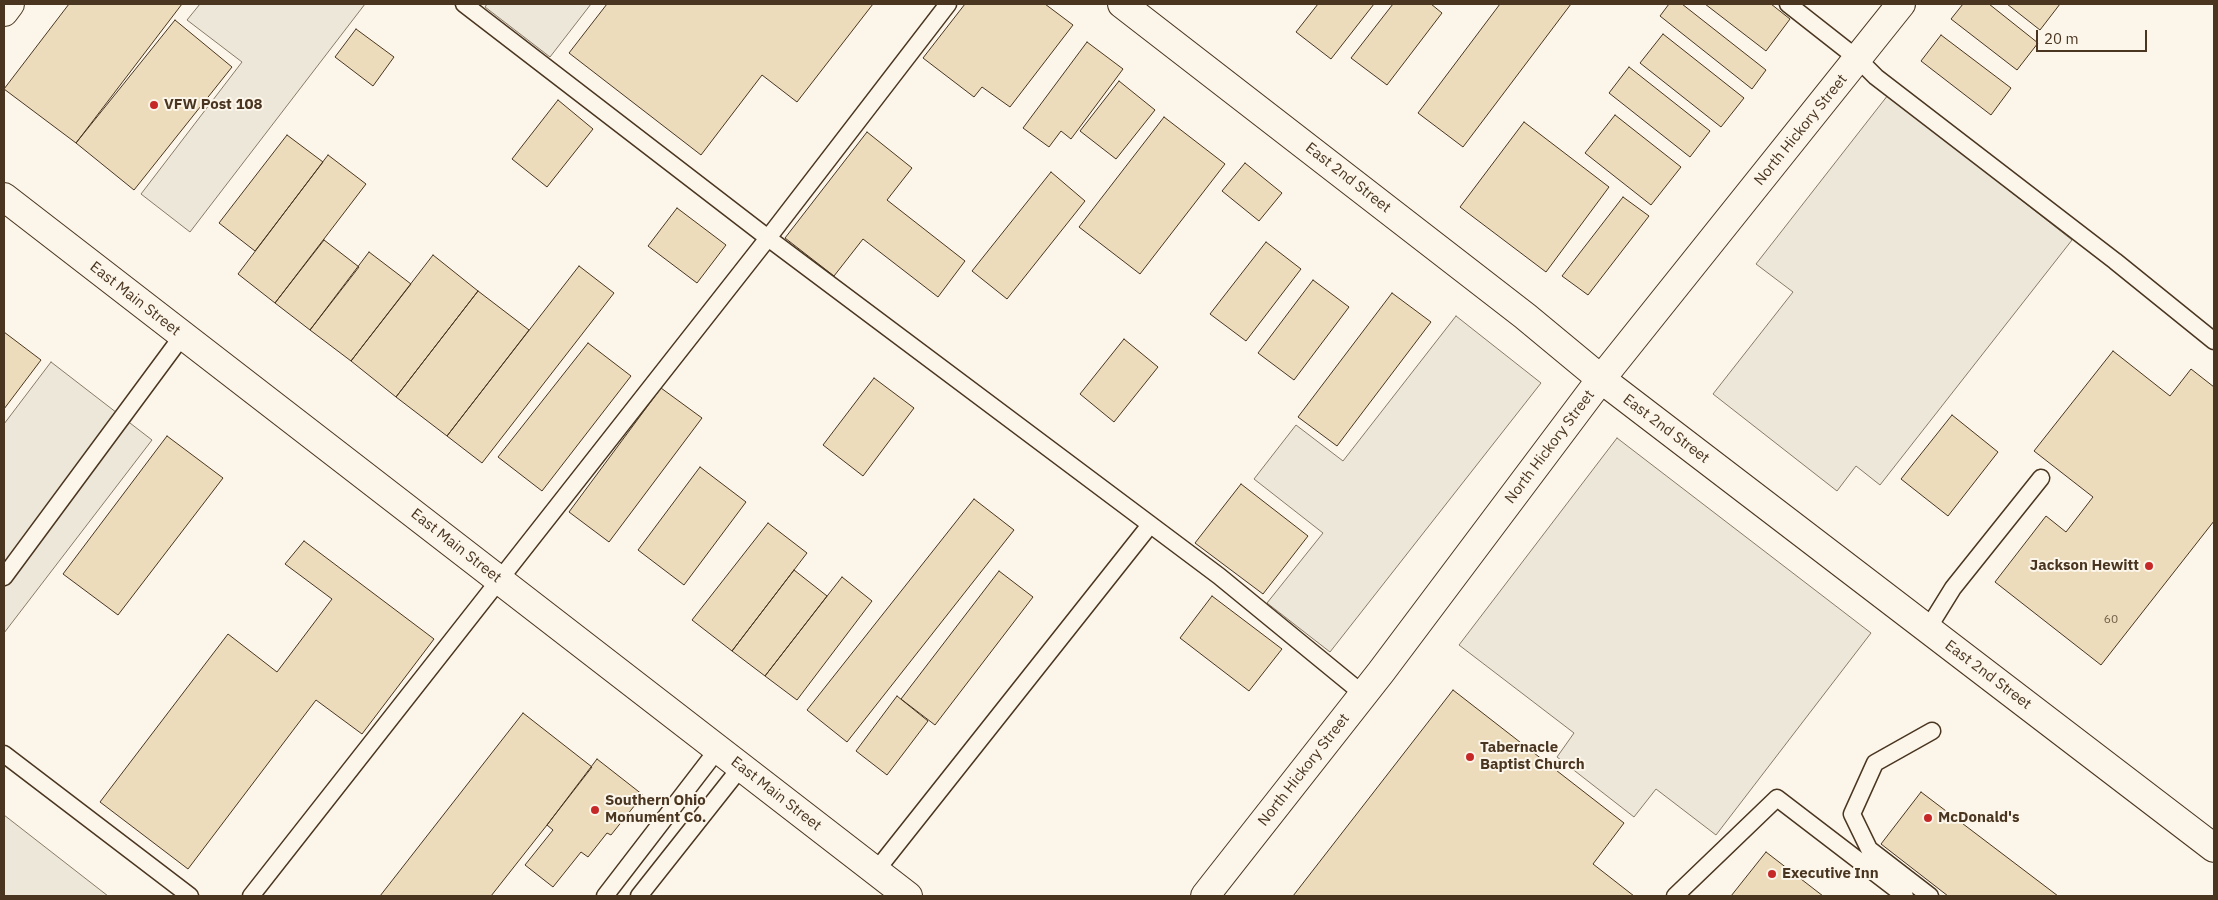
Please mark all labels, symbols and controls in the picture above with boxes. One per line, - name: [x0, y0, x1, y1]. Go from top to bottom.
- scale bar: [2038, 20, 2149, 52]
- text: 20 m: [2044, 29, 2079, 48]
- street label: North Hickory Street: [1751, 71, 1851, 189]
- place label: VFW Post 108: [164, 96, 262, 114]
- marker: VFW Post 108: [148, 99, 160, 111]
- street label: East 2nd Street: [1302, 139, 1394, 217]
- street label: East Main Street: [86, 258, 184, 340]
- street label: North Hickory Street: [1501, 387, 1599, 507]
- street label: East 2nd Street: [1619, 391, 1713, 467]
- street label: East Main Street: [407, 505, 505, 587]
- place label: Jackson Hewitt: [2030, 557, 2139, 575]
- marker: Jackson Hewitt: [2143, 560, 2155, 572]
- house number: 60: [2104, 613, 2118, 627]
- street label: East 2nd Street: [1941, 637, 2035, 713]
- street label: North Hickory Street: [1255, 710, 1353, 830]
- place label: Tabernacle Baptist Church: [1480, 739, 1585, 774]
- marker: Tabernacle Baptist Church: [1464, 751, 1476, 763]
- street label: East Main Street: [727, 753, 825, 835]
- place label: Southern Ohio Monument Co.: [605, 792, 706, 827]
- marker: Southern Ohio Monument Co.: [589, 804, 601, 816]
- place label: McDonald's: [1938, 809, 2020, 827]
- marker: McDonald's: [1922, 812, 1934, 824]
- place label: Executive Inn: [1782, 865, 1879, 883]
- marker: Executive Inn: [1766, 868, 1778, 880]

